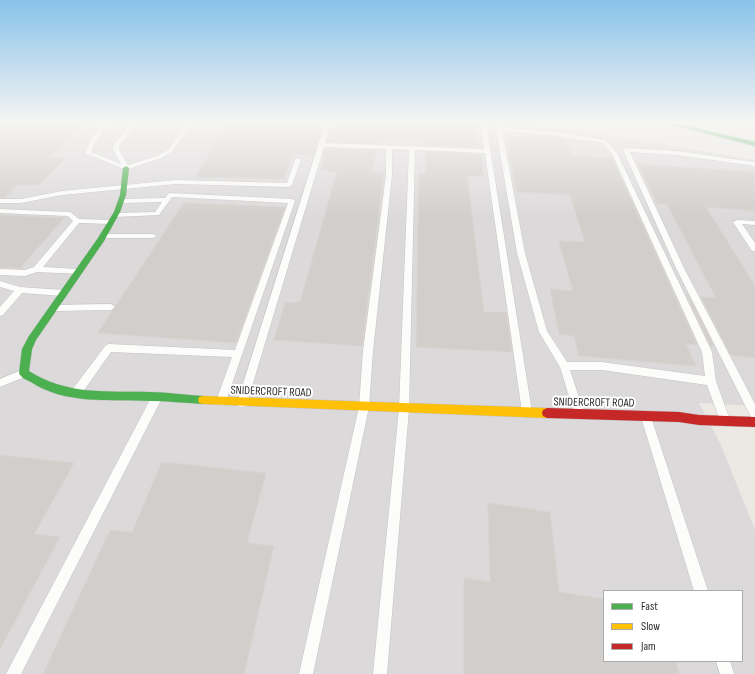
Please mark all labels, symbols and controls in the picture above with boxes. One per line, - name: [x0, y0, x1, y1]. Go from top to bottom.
- street label: SNIDERCROFT ROAD: [230, 383, 312, 401]
- street label: SNIDERCROFT ROAD: [553, 395, 635, 411]
- legend: [603, 590, 743, 662]
- text: Fast: [641, 599, 658, 614]
- text: Slow: [641, 619, 660, 634]
- text: Jam: [641, 639, 656, 654]

